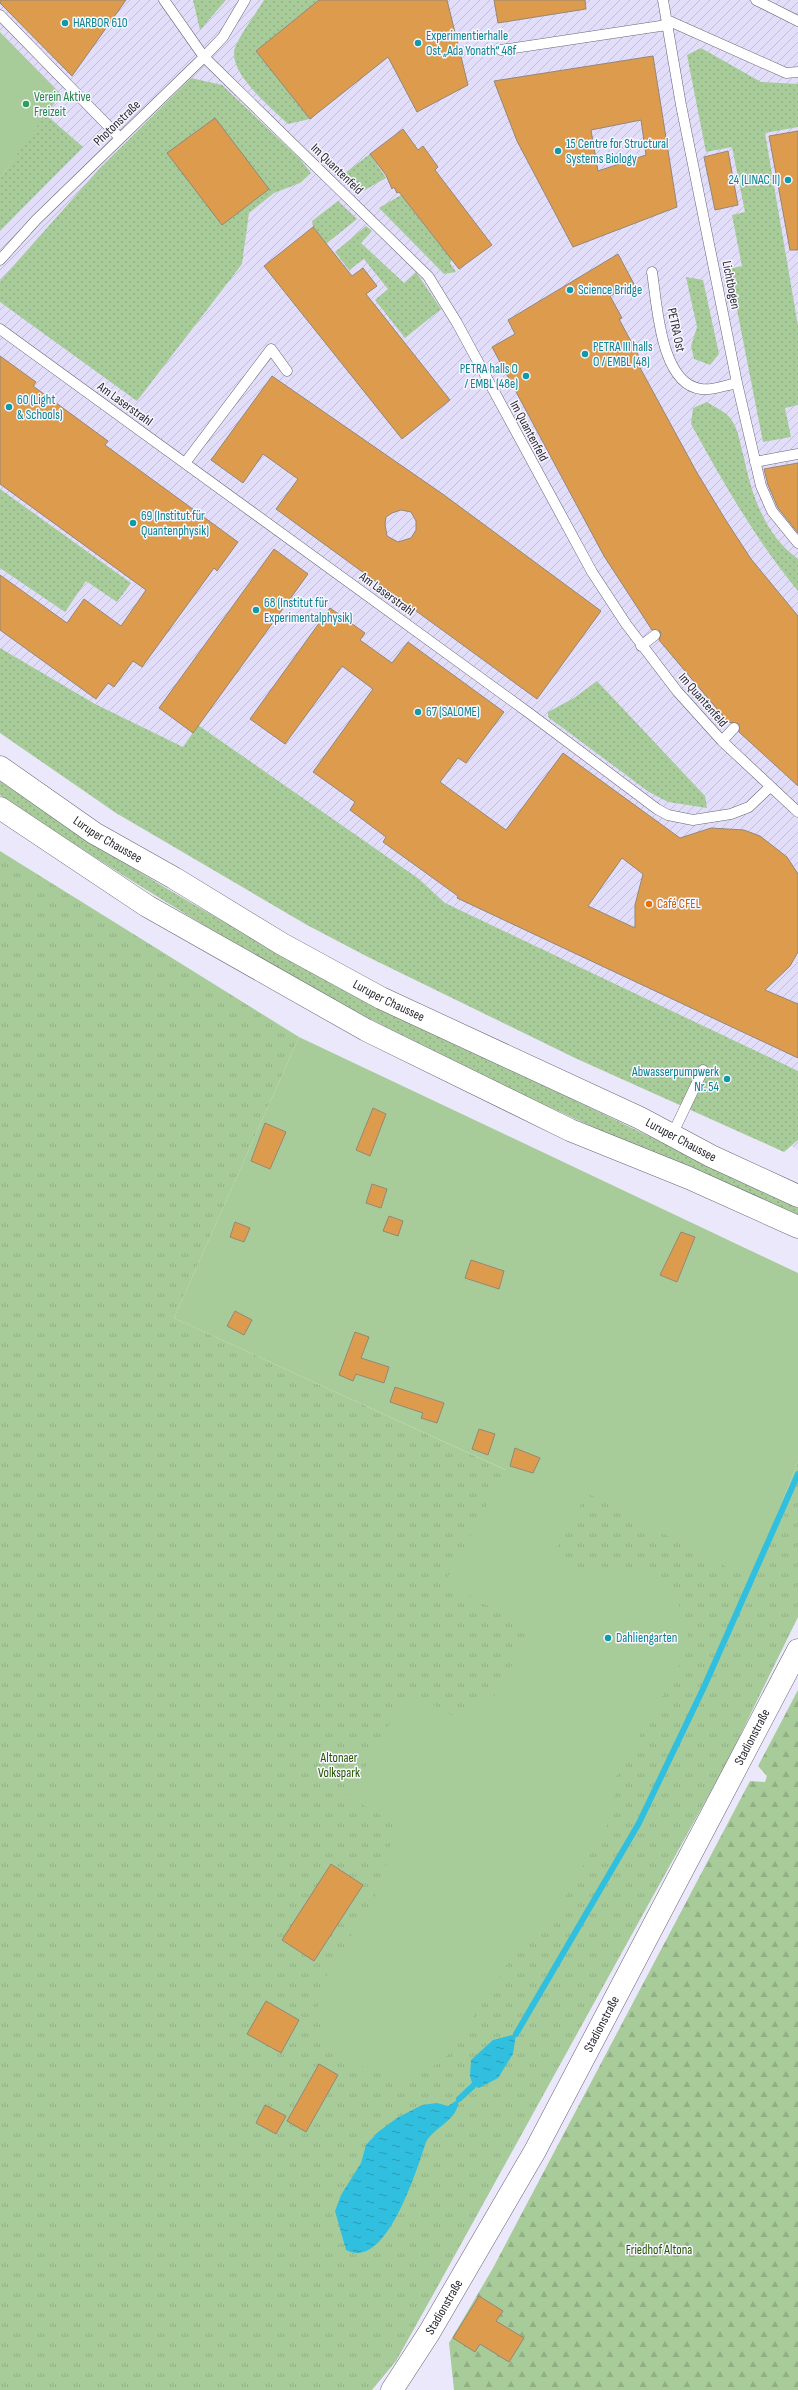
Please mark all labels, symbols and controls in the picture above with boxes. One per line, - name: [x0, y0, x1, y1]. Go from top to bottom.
- place label: HARBOR 610: [73, 15, 128, 31]
- marker: HARBOR 610: [60, 18, 70, 28]
- place label: Experimentierhalle Ost „Ada Yonath“ 48f: [426, 28, 517, 59]
- marker: Experimentierhalle Ost „Ada Yonath“ 48f: [413, 38, 423, 48]
- place label: Verein Aktive Freizeit: [34, 89, 91, 120]
- street label: Photonstraße: [90, 97, 144, 149]
- marker: Verein Aktive Freizeit: [21, 99, 31, 109]
- place label: 15 Centre for Structural Systems Biology: [566, 136, 669, 167]
- street label: Im Quantenfeld: [307, 140, 367, 198]
- marker: 15 Centre for Structural Systems Biology: [553, 146, 563, 156]
- place label: 24 (LINAC II): [728, 172, 780, 188]
- marker: 24 (LINAC II): [783, 175, 793, 185]
- street label: Lichtbogen: [718, 260, 744, 310]
- place label: Science Bridge: [578, 282, 642, 298]
- marker: Science Bridge: [565, 285, 575, 295]
- street label: PETRA Ost: [664, 306, 688, 354]
- place label: PETRA III halls O / EMBL (48): [593, 339, 653, 370]
- marker: PETRA III halls O / EMBL (48): [580, 349, 590, 359]
- place label: PETRA halls O / EMBL (48e): [460, 361, 518, 392]
- marker: PETRA halls O / EMBL (48e): [521, 371, 531, 381]
- street label: Am Laserstrahl: [93, 378, 156, 429]
- place label: 60 (Light & Schools): [17, 392, 63, 423]
- street label: Im Quantenfeld: [506, 398, 552, 464]
- marker: 60 (Light & Schools): [4, 402, 14, 412]
- place label: 69 (Institut für Quantenphysik): [141, 508, 209, 539]
- marker: 69 (Institut für Quantenphysik): [128, 518, 138, 528]
- street label: Am Laserstrahl: [355, 568, 418, 619]
- place label: 68 (Institut für Experimentalphysik): [264, 595, 353, 626]
- marker: 68 (Institut für Experimentalphysik): [251, 605, 261, 615]
- street label: Im Quantenfeld: [675, 670, 731, 730]
- place label: 67 (SALOME): [426, 704, 480, 720]
- marker: 67 (SALOME): [413, 707, 423, 717]
- street label: Luruper Chaussee: [70, 813, 145, 866]
- place label: Café CFEL: [657, 896, 701, 912]
- marker: Café CFEL: [644, 899, 654, 909]
- street label: Luruper Chaussee: [350, 976, 427, 1025]
- place label: Abwasserpumpwerk Nr. 54: [631, 1064, 720, 1095]
- marker: Abwasserpumpwerk Nr. 54: [722, 1074, 732, 1084]
- street label: Luruper Chaussee: [643, 1115, 719, 1165]
- place label: Dahliengarten: [616, 1630, 677, 1646]
- marker: Dahliengarten: [603, 1633, 613, 1643]
- street label: Stadionstraße: [731, 1706, 774, 1768]
- park label: Altonaer Volkspark: [318, 1750, 360, 1781]
- street label: Stadionstraße: [580, 1993, 623, 2055]
- park label: Friedhof Altona: [626, 2242, 692, 2258]
- street label: Stadionstraße: [422, 2277, 466, 2338]

